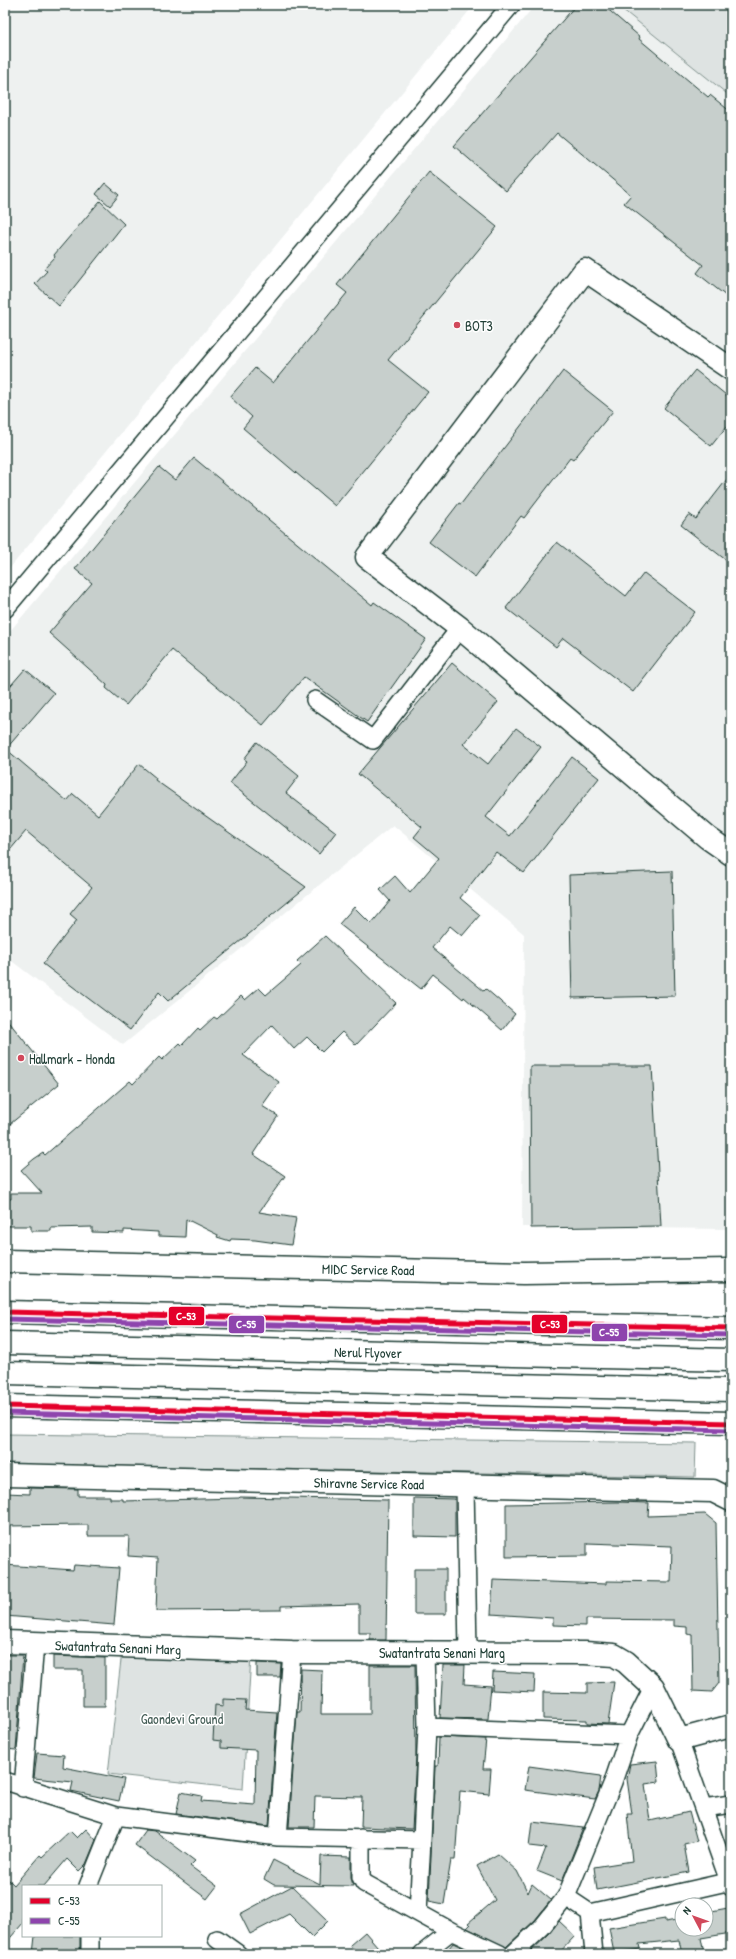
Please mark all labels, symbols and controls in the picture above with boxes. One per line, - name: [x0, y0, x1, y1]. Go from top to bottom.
- place label: BOT3: [465, 316, 493, 335]
- marker: BOT3: [452, 320, 462, 330]
- place label: Hallmark - Honda: [29, 1049, 115, 1068]
- marker: Hallmark - Honda: [16, 1053, 26, 1063]
- street label: MIDC Service Road: [322, 1259, 415, 1279]
- line badge: C-53: [168, 1306, 205, 1326]
- text: C-53: [176, 1309, 196, 1323]
- line badge: C-53: [531, 1314, 568, 1334]
- line badge: C-55: [228, 1315, 265, 1334]
- text: C-55: [236, 1317, 256, 1331]
- text: C-53: [540, 1317, 560, 1331]
- line badge: C-55: [591, 1323, 628, 1342]
- text: C-55: [599, 1325, 619, 1339]
- street label: Nerul Flyover: [334, 1342, 403, 1363]
- street label: Shiravne Service Road: [314, 1473, 425, 1493]
- street label: Swatantrata Senani Marg: [55, 1635, 181, 1660]
- street label: Swatantrata Senani Marg: [379, 1643, 505, 1663]
- park label: Gaondevi Ground: [141, 1709, 224, 1728]
- legend: [22, 1885, 162, 1937]
- text: C-53: [58, 1892, 80, 1909]
- north arrow: [674, 1897, 714, 1937]
- text: N: [679, 1904, 694, 1917]
- text: C-55: [58, 1912, 80, 1929]

